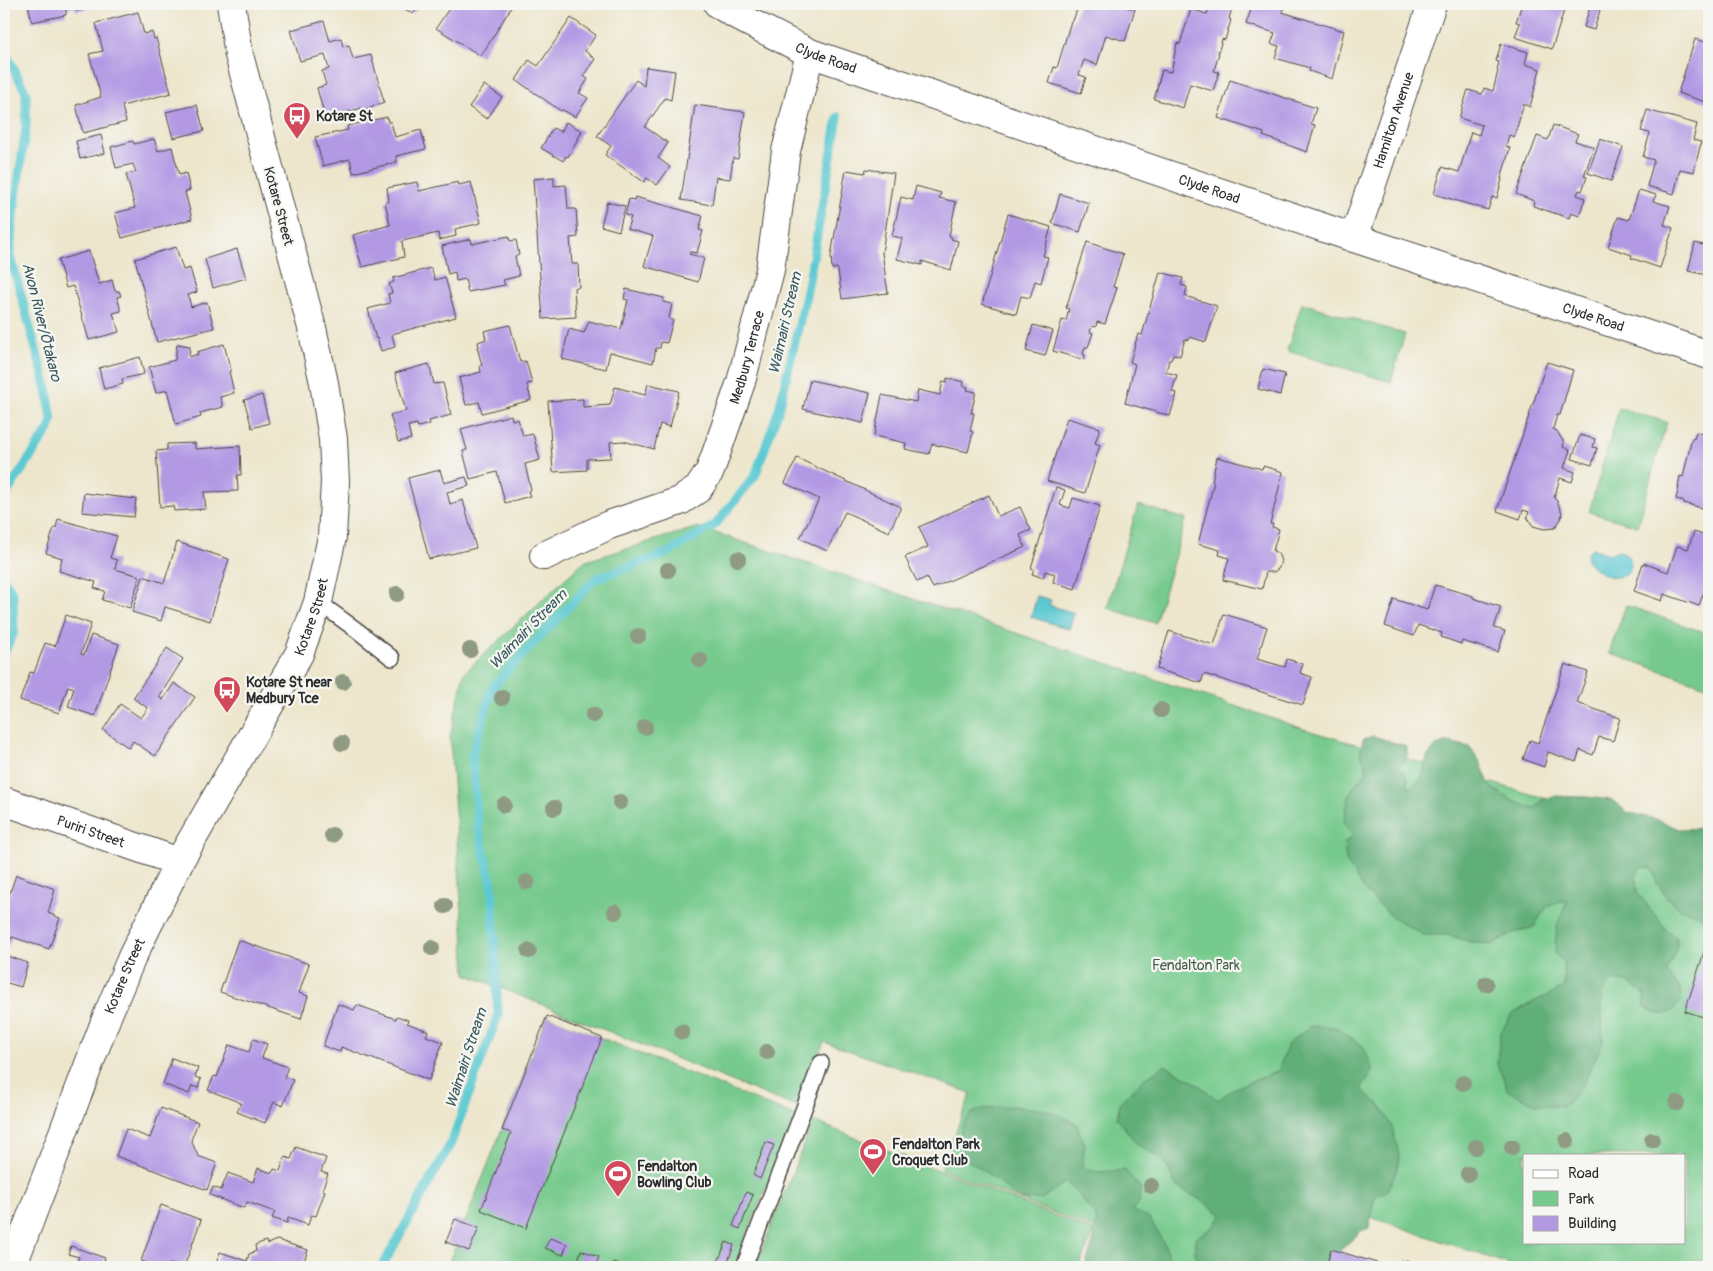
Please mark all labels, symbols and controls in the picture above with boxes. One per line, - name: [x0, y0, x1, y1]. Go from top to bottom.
- street label: Clyde Road: [792, 39, 859, 77]
- street label: Hamilton Avenue: [1370, 70, 1418, 171]
- bus stop icon: Kotare St: [282, 101, 312, 140]
- place label: Kotare St: [316, 108, 373, 125]
- street label: Kotare Street: [260, 165, 297, 248]
- street label: Clyde Road: [1176, 171, 1242, 208]
- water label: Avon River/Ōtakaro: [18, 261, 66, 384]
- water label: Waimairi Stream: [765, 269, 807, 376]
- street label: Clyde Road: [1560, 299, 1626, 336]
- street label: Medbury Terrace: [726, 309, 768, 406]
- street label: Kotare Street: [291, 576, 332, 658]
- water label: Waimairi Stream: [485, 584, 572, 673]
- place label: Kotare St near Medbury Tce: [246, 674, 333, 707]
- bus stop icon: Kotare St near Medbury Tce: [212, 675, 242, 714]
- street label: Puriri Street: [54, 812, 127, 852]
- street label: Kotare Street: [101, 935, 149, 1017]
- park label: Fendalton Park: [1152, 957, 1240, 974]
- water label: Waimairi Stream: [441, 1004, 492, 1110]
- place label: Fendalton Park Croquet Club: [892, 1136, 980, 1169]
- sports icon: Fendalton Park Croquet Club: [858, 1137, 888, 1176]
- legend: [1523, 1154, 1686, 1244]
- place label: Fendalton Bowling Club: [637, 1158, 711, 1191]
- sports icon: Fendalton Bowling Club: [603, 1159, 633, 1198]
- text: Road: [1568, 1164, 1599, 1183]
- text: Park: [1568, 1190, 1595, 1209]
- text: Building: [1568, 1214, 1616, 1233]

